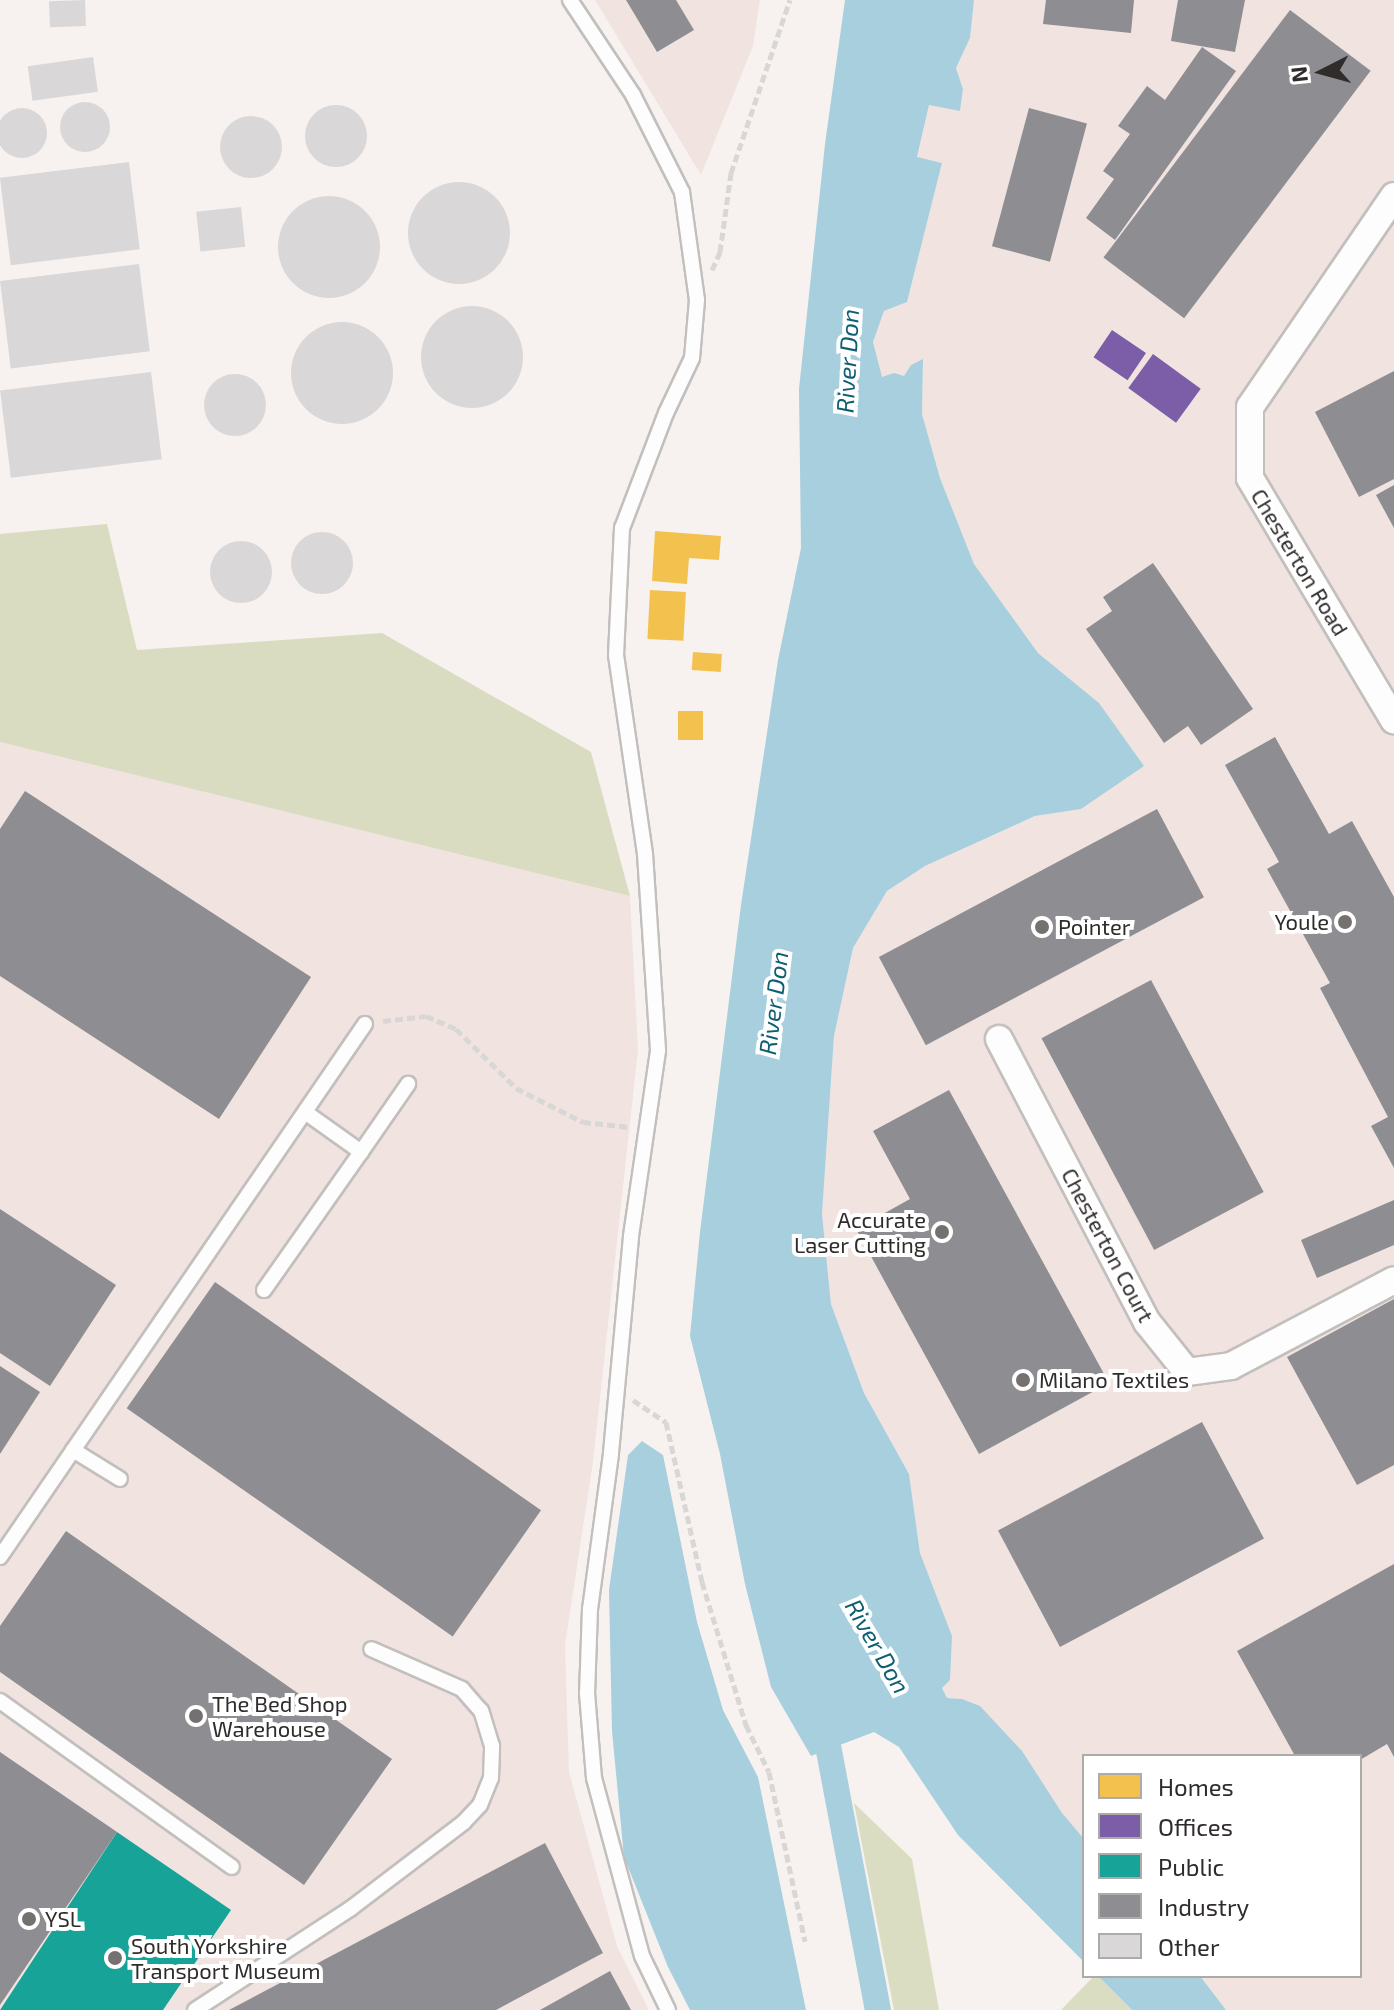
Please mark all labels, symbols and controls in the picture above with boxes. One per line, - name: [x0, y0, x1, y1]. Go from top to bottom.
- north arrow: [1282, 32, 1362, 112]
- text: N: [1284, 65, 1312, 84]
- water label: River Don: [830, 308, 864, 414]
- street label: Chesterton Road: [1246, 484, 1354, 640]
- place label: Youle: [1275, 909, 1329, 935]
- marker: Youle: [1336, 913, 1354, 931]
- place label: Pointer: [1058, 914, 1131, 940]
- marker: Pointer: [1033, 918, 1051, 936]
- water label: River Don: [752, 949, 794, 1057]
- street label: Chesterton Court: [1056, 1163, 1160, 1327]
- place label: Accurate Laser Cutting: [794, 1206, 926, 1258]
- marker: Accurate Laser Cutting: [933, 1223, 951, 1241]
- place label: Milano Textiles: [1039, 1367, 1190, 1393]
- marker: Milano Textiles: [1014, 1371, 1032, 1389]
- water label: River Don: [839, 1594, 917, 1698]
- place label: The Bed Shop Warehouse: [212, 1690, 348, 1742]
- marker: The Bed Shop Warehouse: [187, 1707, 205, 1725]
- legend: [1082, 1754, 1362, 1978]
- text: Homes: [1158, 1772, 1234, 1801]
- text: Offices: [1158, 1812, 1233, 1841]
- text: Public: [1158, 1852, 1224, 1881]
- text: Industry: [1158, 1892, 1249, 1921]
- place label: YSL: [45, 1906, 81, 1932]
- marker: YSL: [20, 1910, 38, 1928]
- place label: South Yorkshire Transport Museum: [131, 1932, 321, 1984]
- text: Other: [1158, 1932, 1220, 1961]
- marker: South Yorkshire Transport Museum: [106, 1949, 124, 1967]

